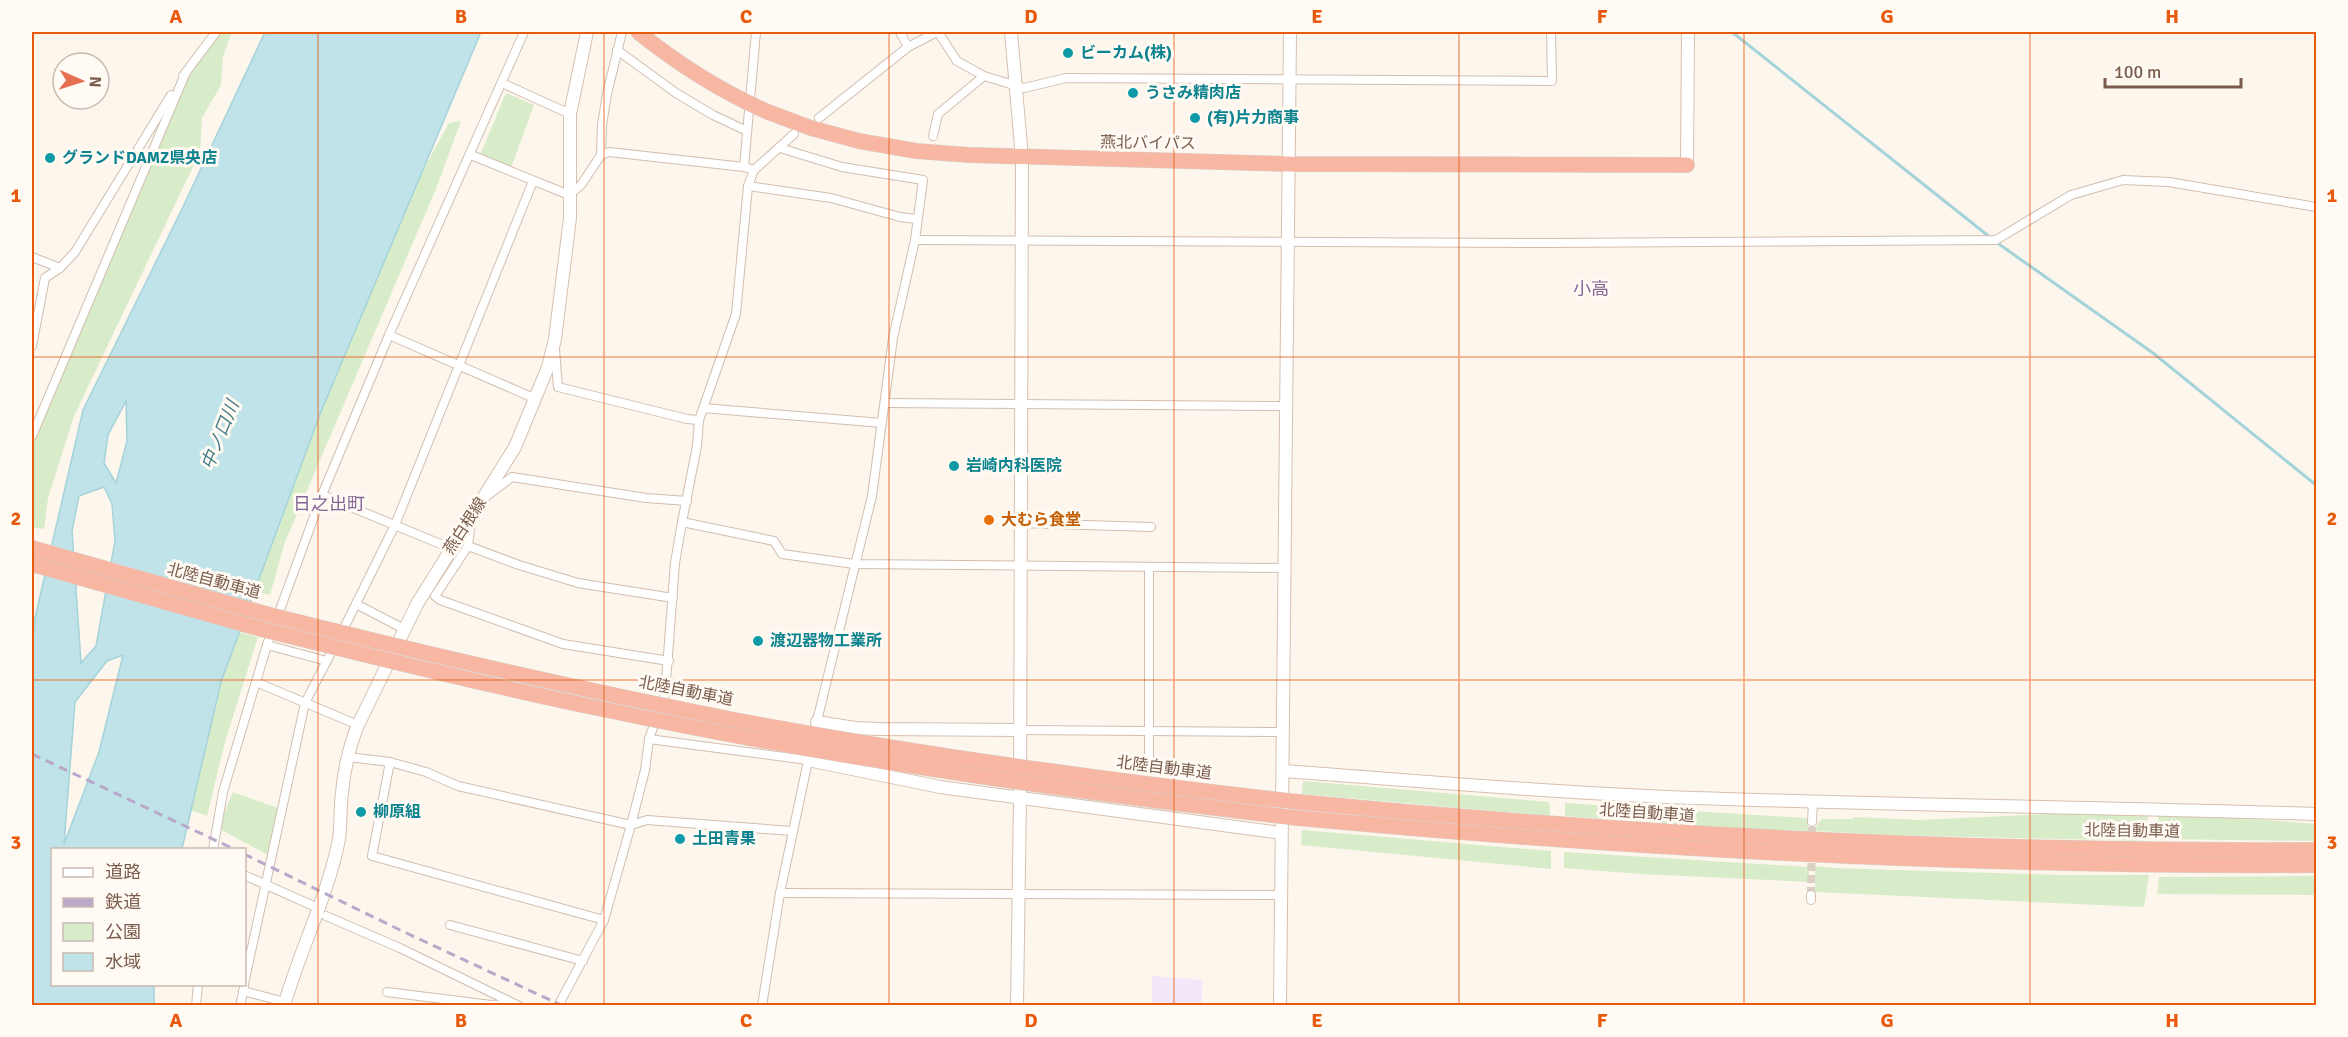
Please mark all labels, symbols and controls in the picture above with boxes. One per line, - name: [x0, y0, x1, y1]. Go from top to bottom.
- text: A: [170, 4, 183, 29]
- text: B: [455, 4, 467, 29]
- text: C: [740, 4, 752, 29]
- text: D: [1024, 4, 1038, 29]
- text: E: [1311, 4, 1323, 29]
- text: F: [1597, 4, 1608, 29]
- text: G: [1880, 4, 1894, 29]
- text: H: [2165, 4, 2179, 29]
- place label: ビーカム(株): [1080, 43, 1172, 63]
- marker: ビーカム(株): [1061, 46, 1075, 60]
- north arrow: [51, 51, 111, 111]
- scale bar: [2105, 51, 2242, 89]
- text: 100 m: [2114, 61, 2161, 83]
- text: N: [85, 76, 105, 88]
- place label: うさみ精肉店: [1145, 83, 1241, 103]
- marker: うさみ精肉店: [1126, 86, 1140, 100]
- place label: (有)片力商事: [1207, 108, 1299, 128]
- marker: (有)片力商事: [1188, 111, 1202, 125]
- street label: 燕北バイパス: [1100, 132, 1196, 154]
- place label: グランドDAMZ県央店: [62, 148, 217, 168]
- marker: グランドDAMZ県央店: [43, 151, 57, 165]
- text: 1: [11, 183, 22, 208]
- text: 1: [2327, 183, 2338, 208]
- district label: 小高: [1573, 278, 1609, 300]
- water label: 中ノ口川: [196, 396, 244, 472]
- place label: 岩崎内科医院: [966, 456, 1062, 476]
- marker: 岩崎内科医院: [947, 459, 961, 473]
- district label: 日之出町: [293, 493, 365, 515]
- street label: 燕白根線: [439, 494, 491, 558]
- text: 2: [11, 506, 21, 531]
- text: 2: [2327, 506, 2337, 531]
- place label: 大むら食堂: [1001, 510, 1081, 530]
- marker: 大むら食堂: [982, 513, 996, 527]
- street label: 北陸自動車道: [165, 559, 263, 603]
- place label: 渡辺器物工業所: [770, 631, 882, 651]
- marker: 渡辺器物工業所: [751, 634, 765, 648]
- street label: 北陸自動車道: [637, 672, 735, 710]
- street label: 北陸自動車道: [1115, 752, 1213, 784]
- street label: 北陸自動車道: [1598, 800, 1696, 826]
- place label: 柳原組: [373, 802, 421, 822]
- marker: 柳原組: [354, 805, 368, 819]
- street label: 北陸自動車道: [2084, 820, 2180, 842]
- place label: 土田青果: [692, 829, 756, 849]
- text: 3: [11, 830, 21, 855]
- text: 3: [2327, 830, 2337, 855]
- marker: 土田青果: [673, 832, 687, 846]
- legend: [51, 848, 246, 986]
- text: 道路: [105, 861, 141, 883]
- text: 鉄道: [105, 891, 141, 913]
- text: 公園: [105, 921, 141, 943]
- text: 水域: [105, 951, 141, 973]
- text: A: [170, 1008, 183, 1033]
- text: B: [455, 1008, 467, 1033]
- text: C: [740, 1008, 752, 1033]
- text: D: [1024, 1008, 1038, 1033]
- text: E: [1311, 1008, 1323, 1033]
- text: F: [1597, 1008, 1608, 1033]
- text: G: [1880, 1008, 1894, 1033]
- text: H: [2165, 1008, 2179, 1033]

